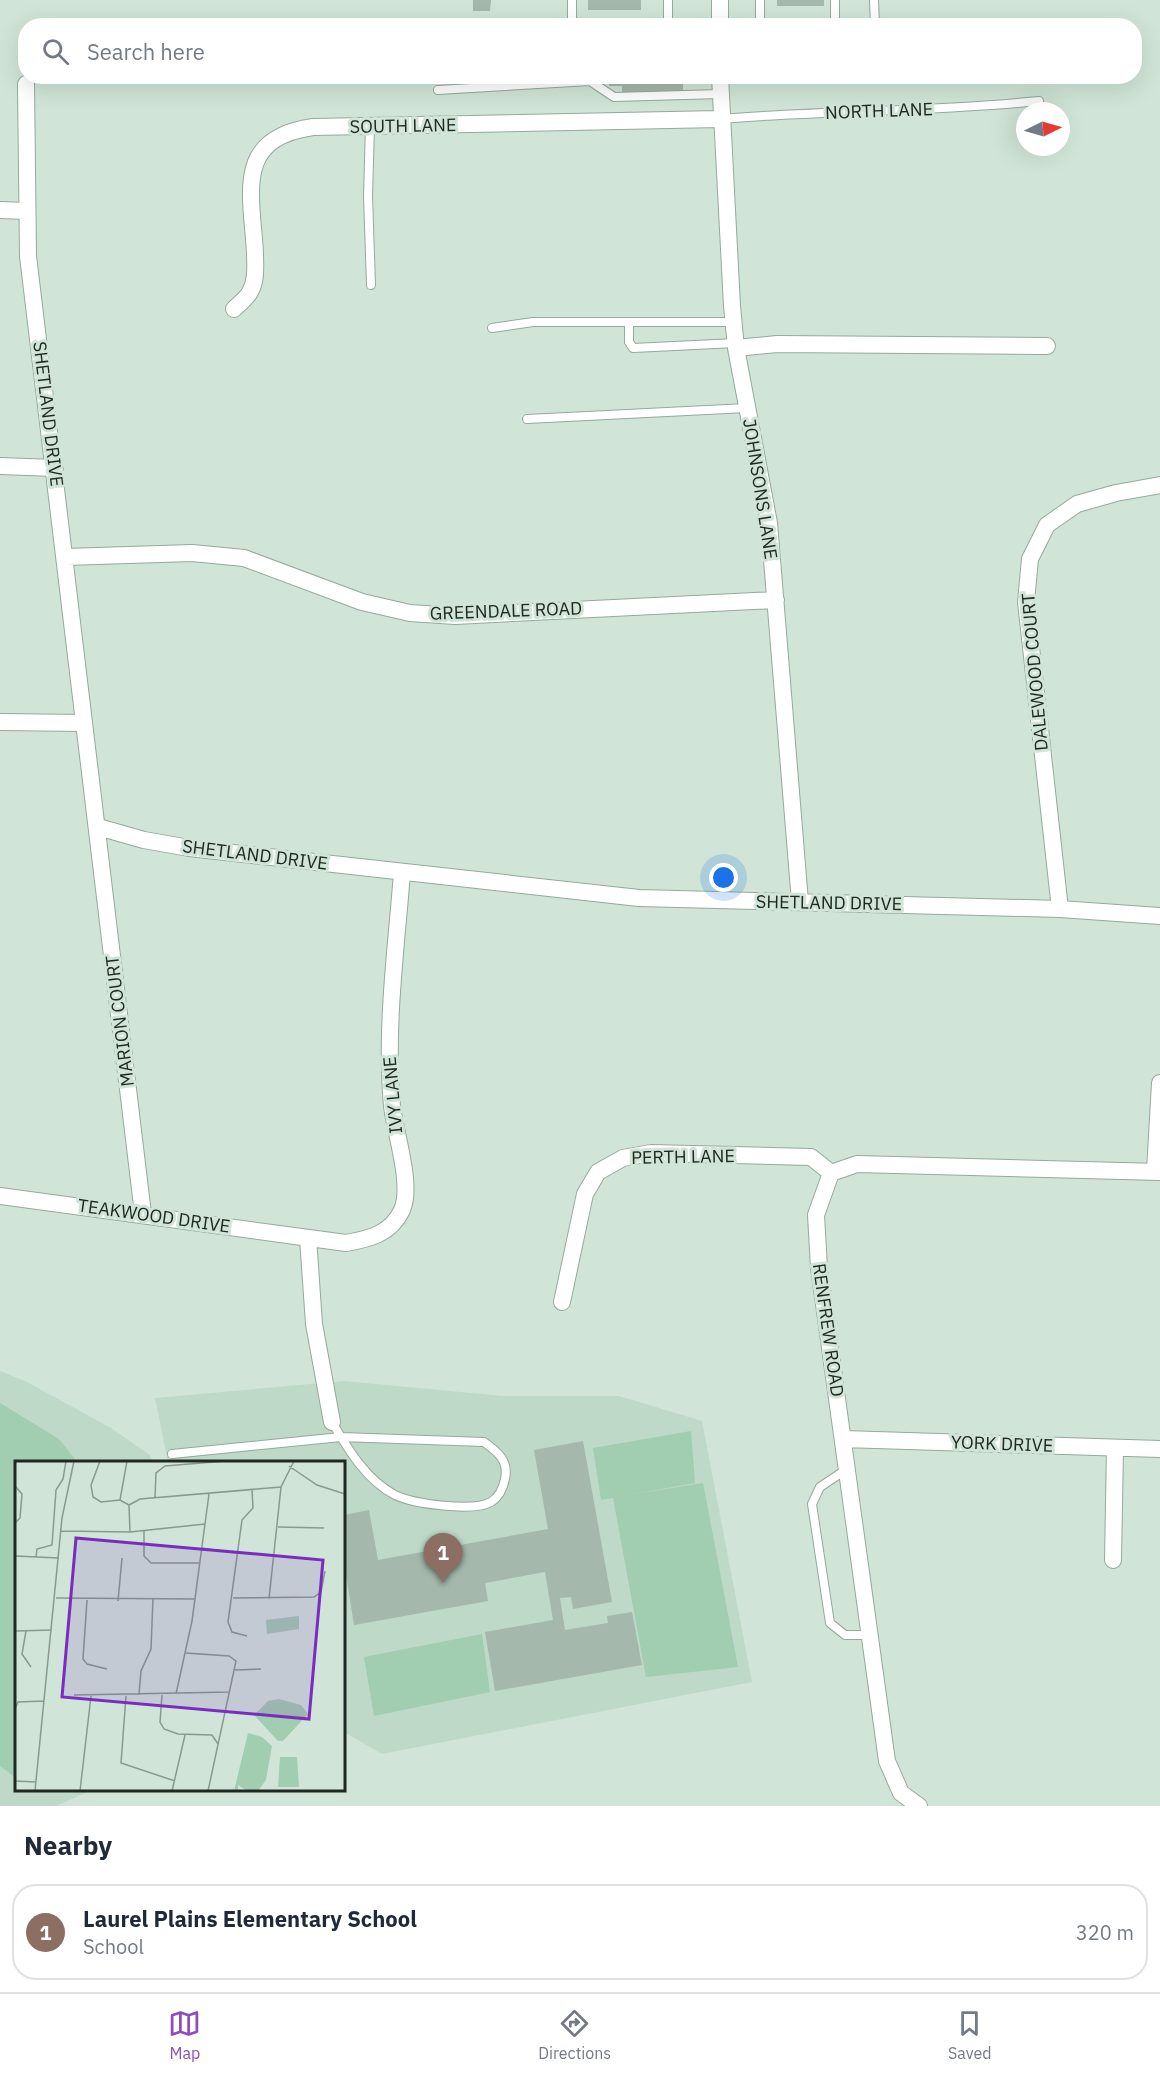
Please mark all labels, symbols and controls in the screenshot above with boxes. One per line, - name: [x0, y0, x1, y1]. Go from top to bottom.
- search box: [18, 18, 1142, 84]
- icon: search: [39, 35, 72, 68]
- text: Search here: [87, 37, 205, 66]
- street label: NORTH LANE: [825, 97, 933, 124]
- north arrow: [1016, 102, 1070, 156]
- street label: SOUTH LANE: [349, 113, 457, 138]
- street label: SHETLAND DRIVE: [28, 340, 69, 488]
- street label: JOHNSONS LANE: [738, 417, 783, 561]
- street label: DALEWOOD COURT: [1016, 592, 1053, 752]
- street label: GREENDALE ROAD: [429, 596, 583, 625]
- street label: SHETLAND DRIVE: [181, 834, 329, 875]
- your location: [709, 863, 738, 892]
- street label: SHETLAND DRIVE: [756, 890, 902, 915]
- street label: MARION COURT: [100, 954, 139, 1088]
- street label: IVY LANE: [378, 1056, 407, 1135]
- street label: PERTH LANE: [631, 1144, 735, 1169]
- street label: TEAKWOOD DRIVE: [76, 1193, 232, 1238]
- street label: RENFREW ROAD: [808, 1262, 849, 1398]
- street label: YORK DRIVE: [950, 1430, 1054, 1457]
- inset map: [15, 1461, 345, 1791]
- pin: 1: [424, 1534, 462, 1583]
- text: Nearby: [24, 1828, 112, 1862]
- text: Laurel Plains Elementary School: [83, 1904, 417, 1933]
- text: 1: [40, 1919, 52, 1946]
- text: 320 m: [1076, 1919, 1134, 1946]
- text: School: [83, 1933, 144, 1960]
- tab: Map: [168, 2007, 201, 2063]
- tab: Directions: [538, 2007, 611, 2063]
- tab: Saved: [948, 2007, 992, 2063]

